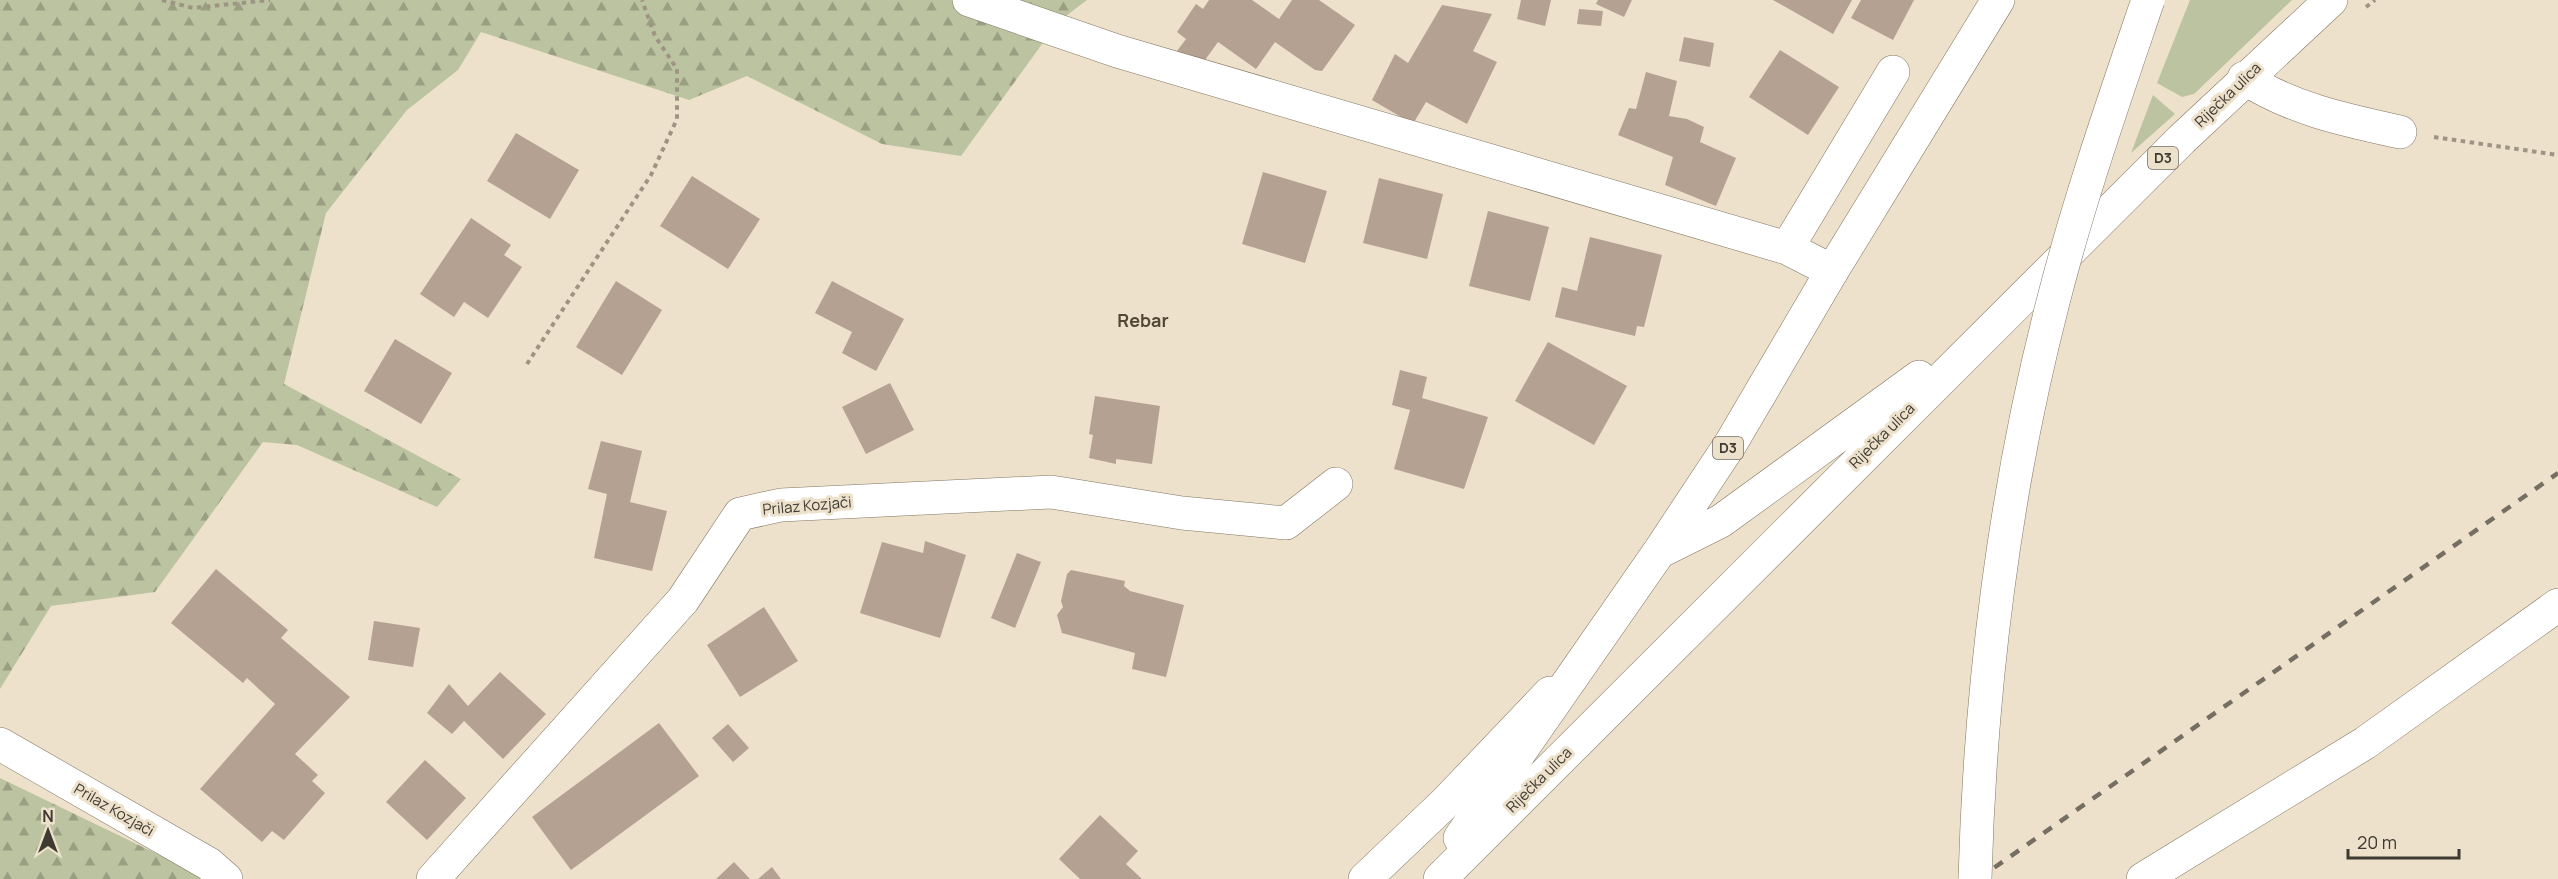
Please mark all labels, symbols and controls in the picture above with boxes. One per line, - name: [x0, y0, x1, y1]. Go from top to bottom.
- street label: Riječka ulica: [2190, 58, 2266, 132]
- road number: D3: [2148, 147, 2178, 169]
- district label: Rebar: [1117, 308, 1169, 332]
- street label: Riječka ulica: [1844, 398, 1919, 473]
- road number: D3: [1713, 437, 1743, 459]
- street label: Prilaz Kozjači: [762, 491, 852, 520]
- street label: Riječka ulica: [1501, 742, 1576, 817]
- street label: Prilaz Kozjači: [70, 778, 158, 841]
- north arrow: [18, 801, 78, 861]
- text: N: [42, 805, 54, 827]
- scale bar: [2348, 822, 2459, 860]
- text: 20 m: [2357, 830, 2397, 854]

